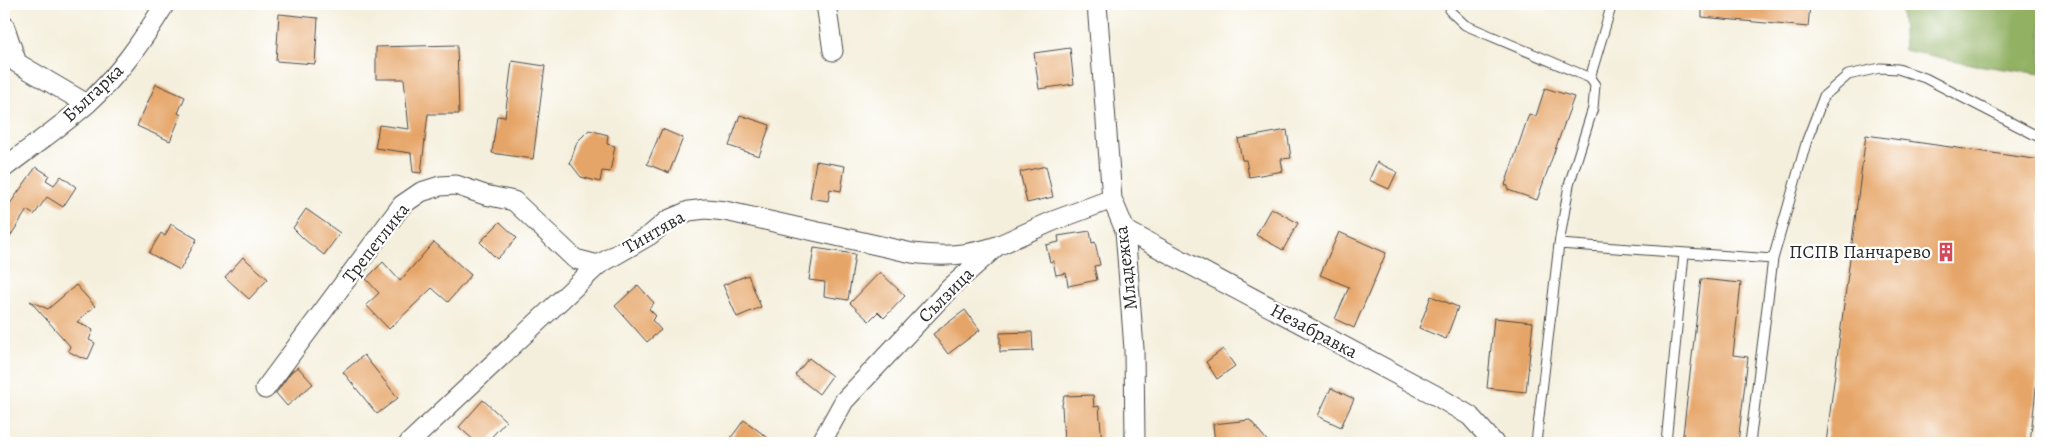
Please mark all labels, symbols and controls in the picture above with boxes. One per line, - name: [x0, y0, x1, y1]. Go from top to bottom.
- street label: Българка: [57, 58, 129, 128]
- street label: Трепетлика: [336, 197, 416, 289]
- street label: Тинтява: [618, 204, 690, 260]
- street label: Младежка: [1108, 224, 1144, 311]
- place label: ПСПВ Панчарево: [1789, 239, 1931, 265]
- building icon: ПСПВ Панчарево: [1935, 241, 1957, 263]
- street label: Сълзица: [912, 261, 980, 329]
- street label: Незабравка: [1266, 297, 1362, 365]

